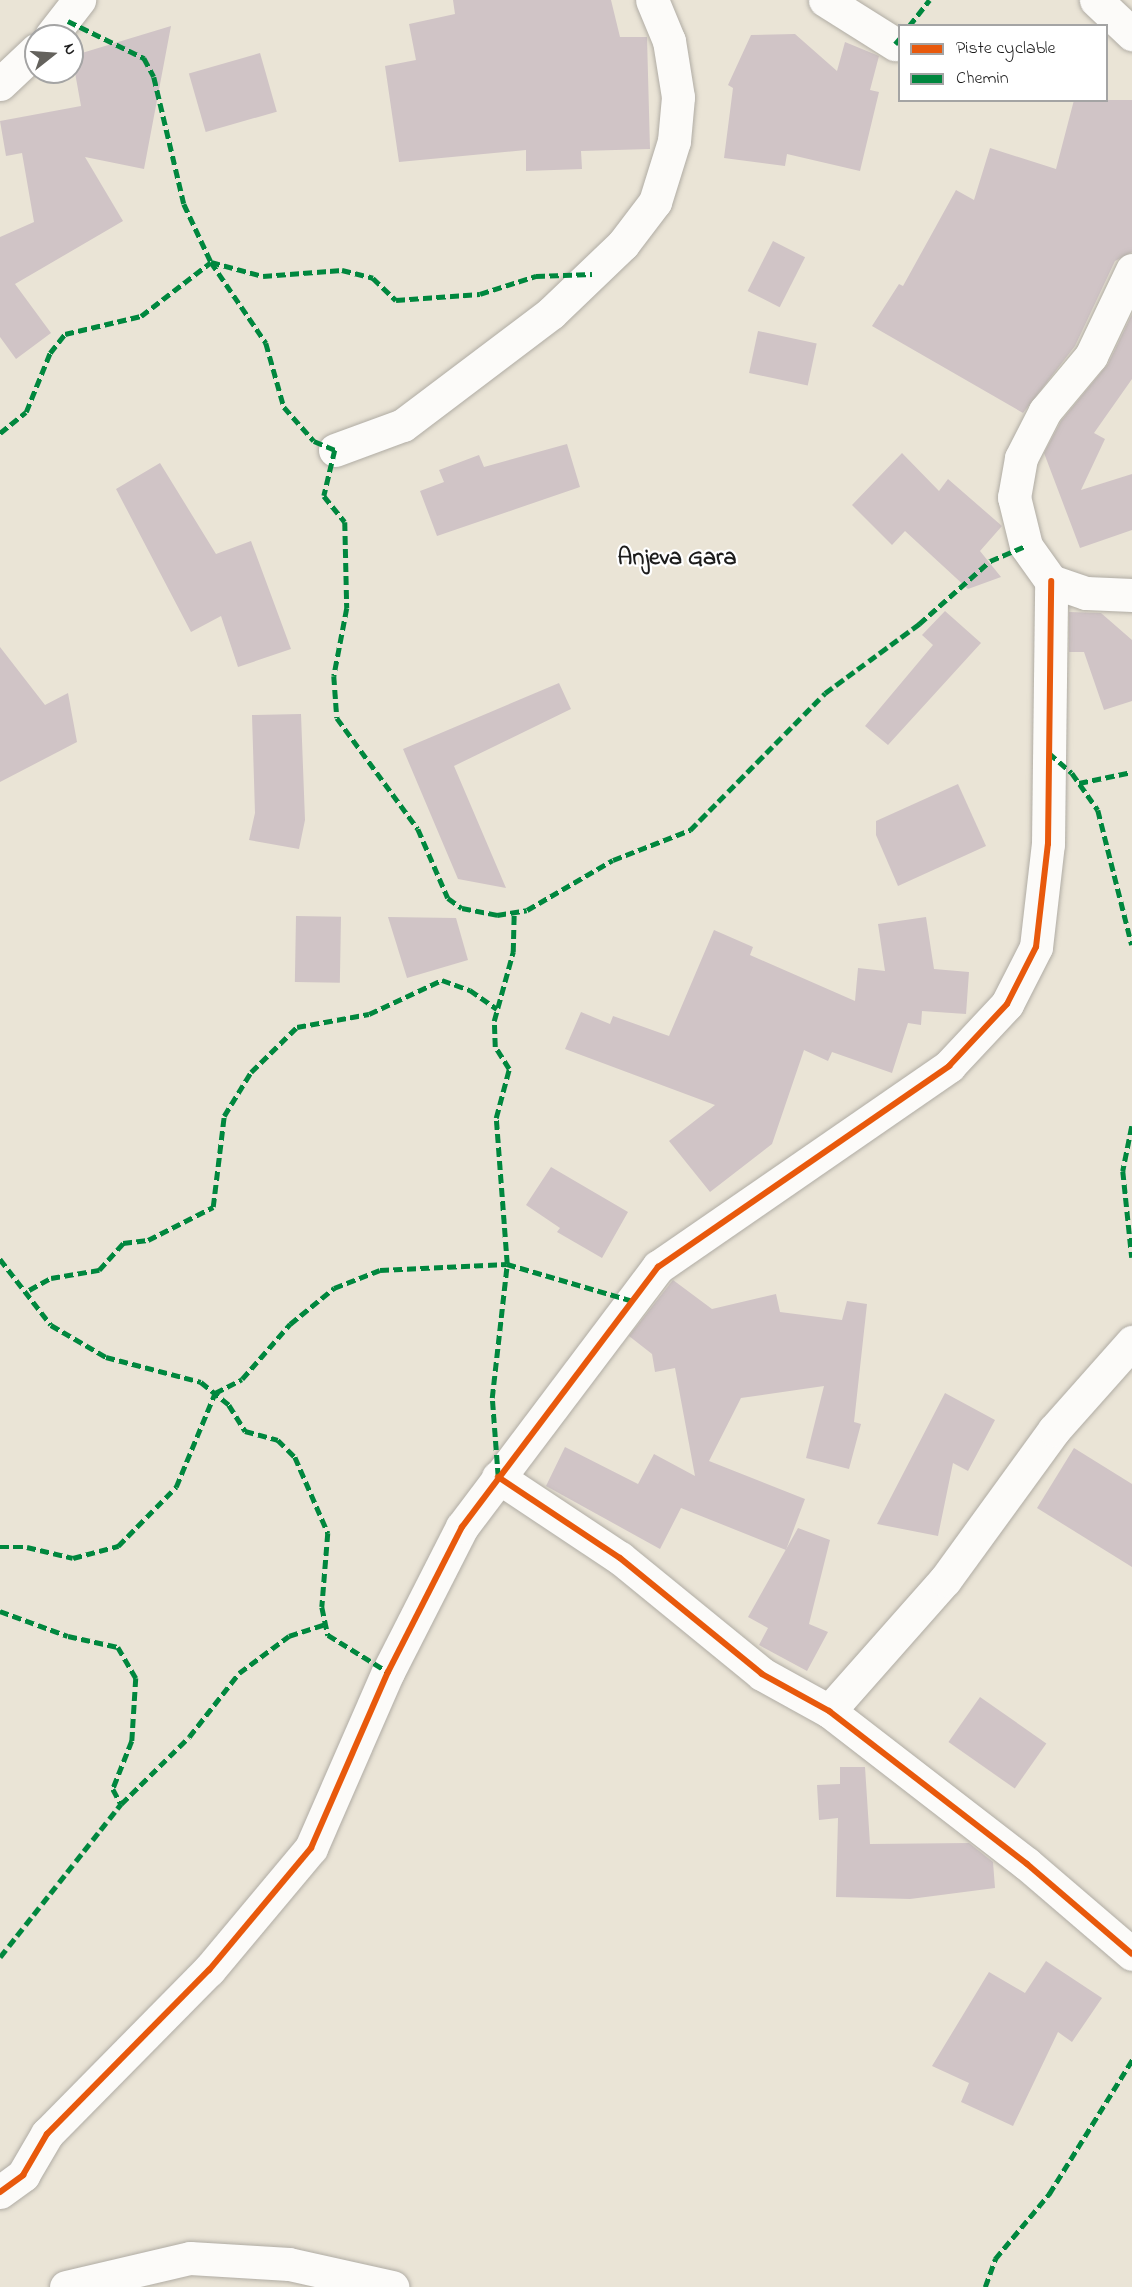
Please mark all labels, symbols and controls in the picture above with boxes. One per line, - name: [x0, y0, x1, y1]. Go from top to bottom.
- north arrow: [24, 24, 84, 84]
- legend: [898, 24, 1108, 102]
- text: Piste cyclable: [956, 36, 1056, 62]
- text: N: [56, 41, 82, 58]
- text: Chemin: [956, 66, 1009, 92]
- district label: Anjeva Gara: [618, 545, 736, 573]

